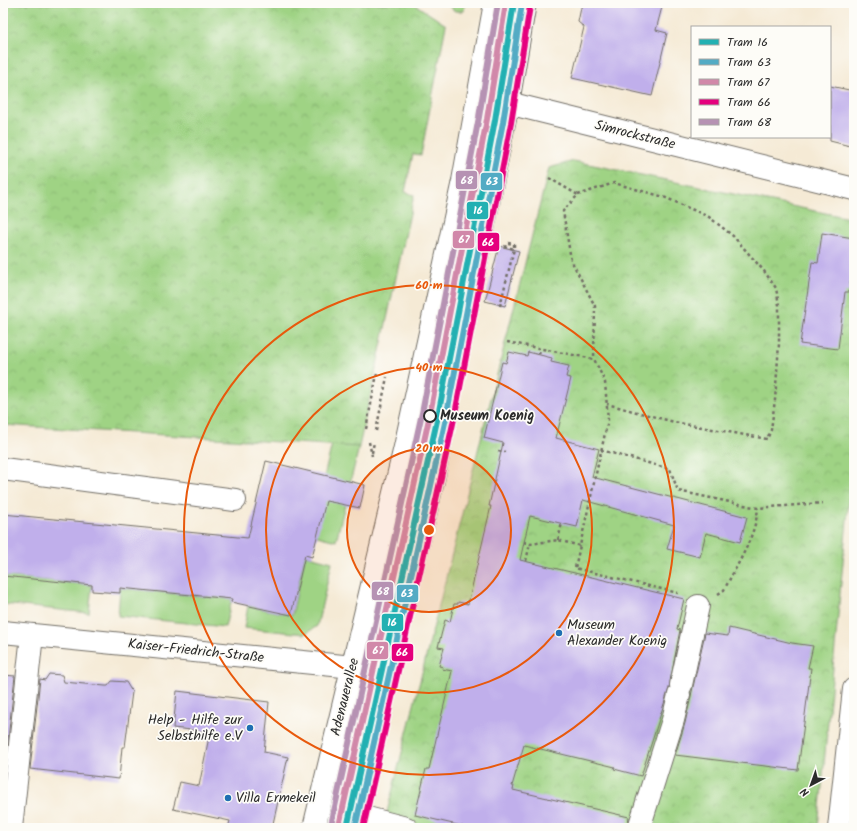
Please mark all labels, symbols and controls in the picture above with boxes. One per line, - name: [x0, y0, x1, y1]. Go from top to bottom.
- legend: [691, 26, 831, 138]
- text: Tram 16: [727, 33, 768, 52]
- text: Tram 63: [727, 53, 771, 72]
- text: Tram 67: [727, 73, 770, 92]
- text: Tram 66: [727, 93, 771, 112]
- text: Tram 68: [727, 113, 772, 132]
- street label: Simrockstraße: [592, 114, 678, 156]
- line badge: 68: [455, 170, 478, 190]
- text: 68: [461, 172, 474, 190]
- line badge: 63: [480, 172, 503, 191]
- text: 63: [486, 173, 498, 191]
- line badge: 16: [466, 201, 489, 220]
- text: 16: [473, 202, 483, 220]
- line badge: 67: [452, 230, 475, 249]
- text: 67: [458, 231, 470, 249]
- line badge: 66: [477, 232, 500, 252]
- text: 66: [482, 234, 494, 252]
- text: 60 m: [415, 276, 443, 295]
- text: 40 m: [415, 358, 443, 377]
- place label: Museum Koenig: [440, 405, 534, 427]
- marker: Museum Koenig: [423, 409, 437, 423]
- text: 20 m: [415, 439, 443, 458]
- centre of rings: [422, 523, 436, 537]
- line badge: 68: [371, 581, 394, 601]
- text: 68: [377, 583, 390, 601]
- line badge: 63: [396, 584, 419, 603]
- text: 63: [401, 585, 413, 603]
- line badge: 16: [381, 613, 404, 632]
- text: 16: [387, 614, 397, 632]
- place label: Museum Alexander Koenig: [567, 614, 667, 652]
- marker: Museum Alexander Koenig: [554, 628, 564, 638]
- street label: Kaiser-Friedrich-Straße: [127, 633, 266, 669]
- line badge: 67: [366, 641, 389, 660]
- text: 67: [372, 642, 384, 660]
- line badge: 66: [391, 643, 414, 662]
- text: 66: [396, 644, 408, 662]
- street label: Adenauerallee: [325, 655, 365, 738]
- place label: Help - Hilfe zur Selbsthilfe e.V: [148, 709, 244, 747]
- marker: Help - Hilfe zur Selbsthilfe e.V: [245, 723, 255, 733]
- north arrow: [791, 765, 831, 805]
- text: N: [797, 783, 814, 801]
- place label: Villa Ermekeil: [236, 787, 316, 809]
- marker: Villa Ermekeil: [223, 793, 233, 803]

